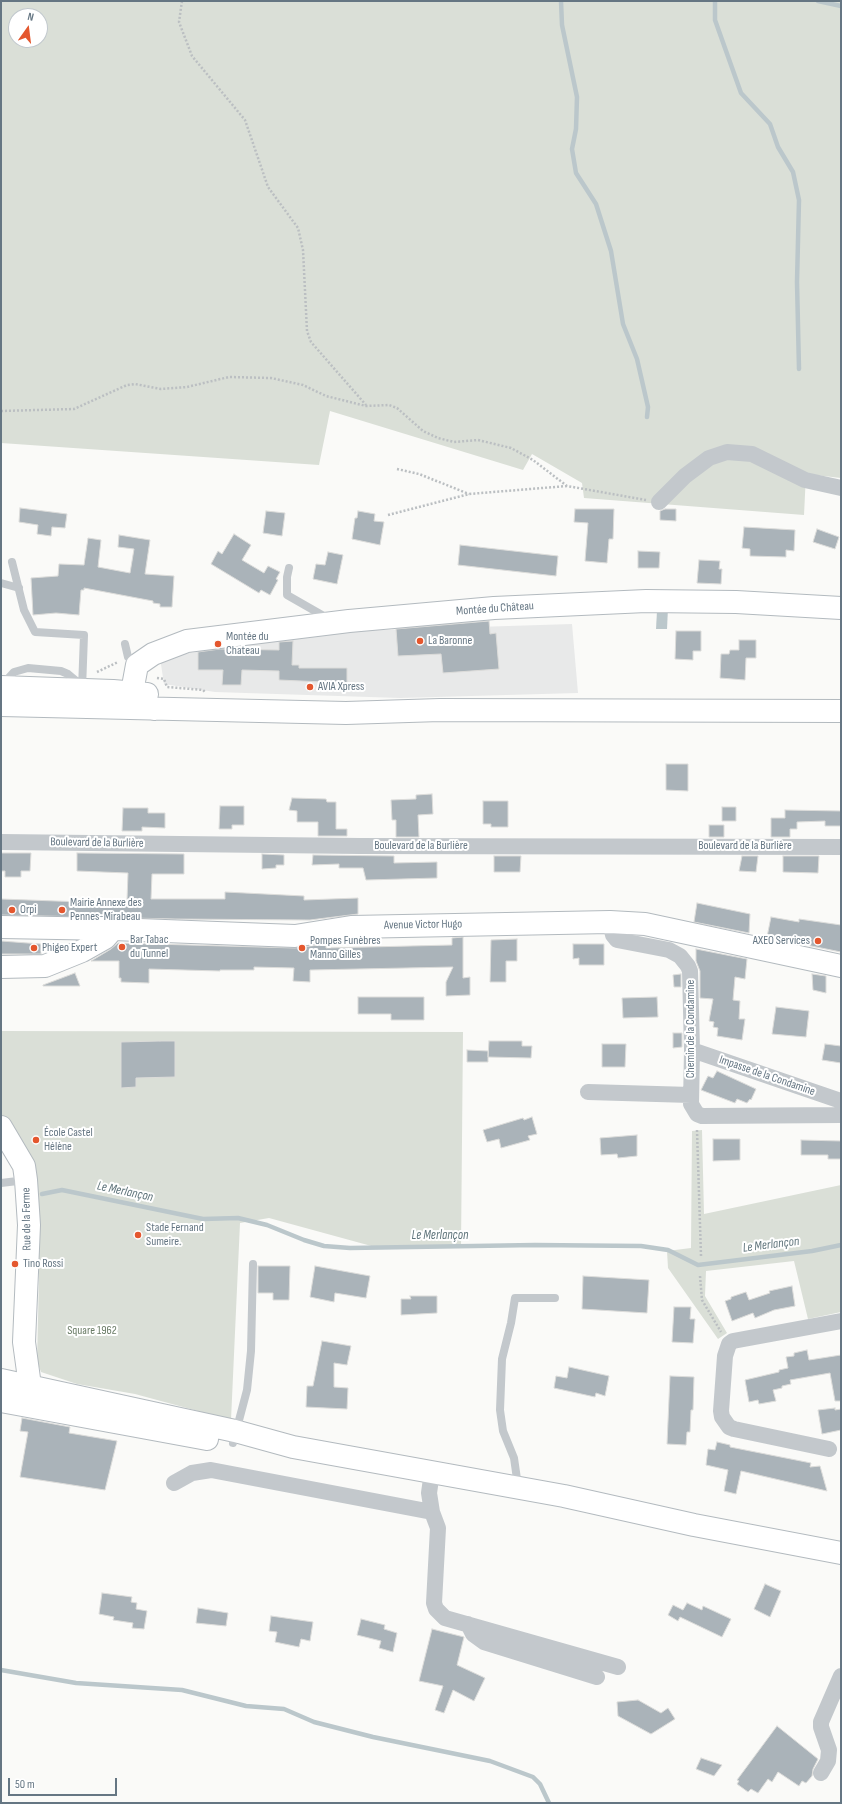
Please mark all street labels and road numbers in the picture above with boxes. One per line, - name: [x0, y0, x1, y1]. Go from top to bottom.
- street label: Montée du Château: [456, 599, 534, 619]
- street label: Boulevard de la Burlière: [50, 835, 144, 851]
- street label: Boulevard de la Burlière: [374, 839, 468, 853]
- street label: Boulevard de la Burlière: [698, 839, 792, 853]
- street label: Avenue Victor Hugo: [384, 917, 462, 933]
- street label: Chemin de la Condamine: [684, 980, 698, 1078]
- street label: Impasse de la Condamine: [717, 1053, 817, 1099]
- street label: Rue de la Ferme: [19, 1187, 35, 1251]

